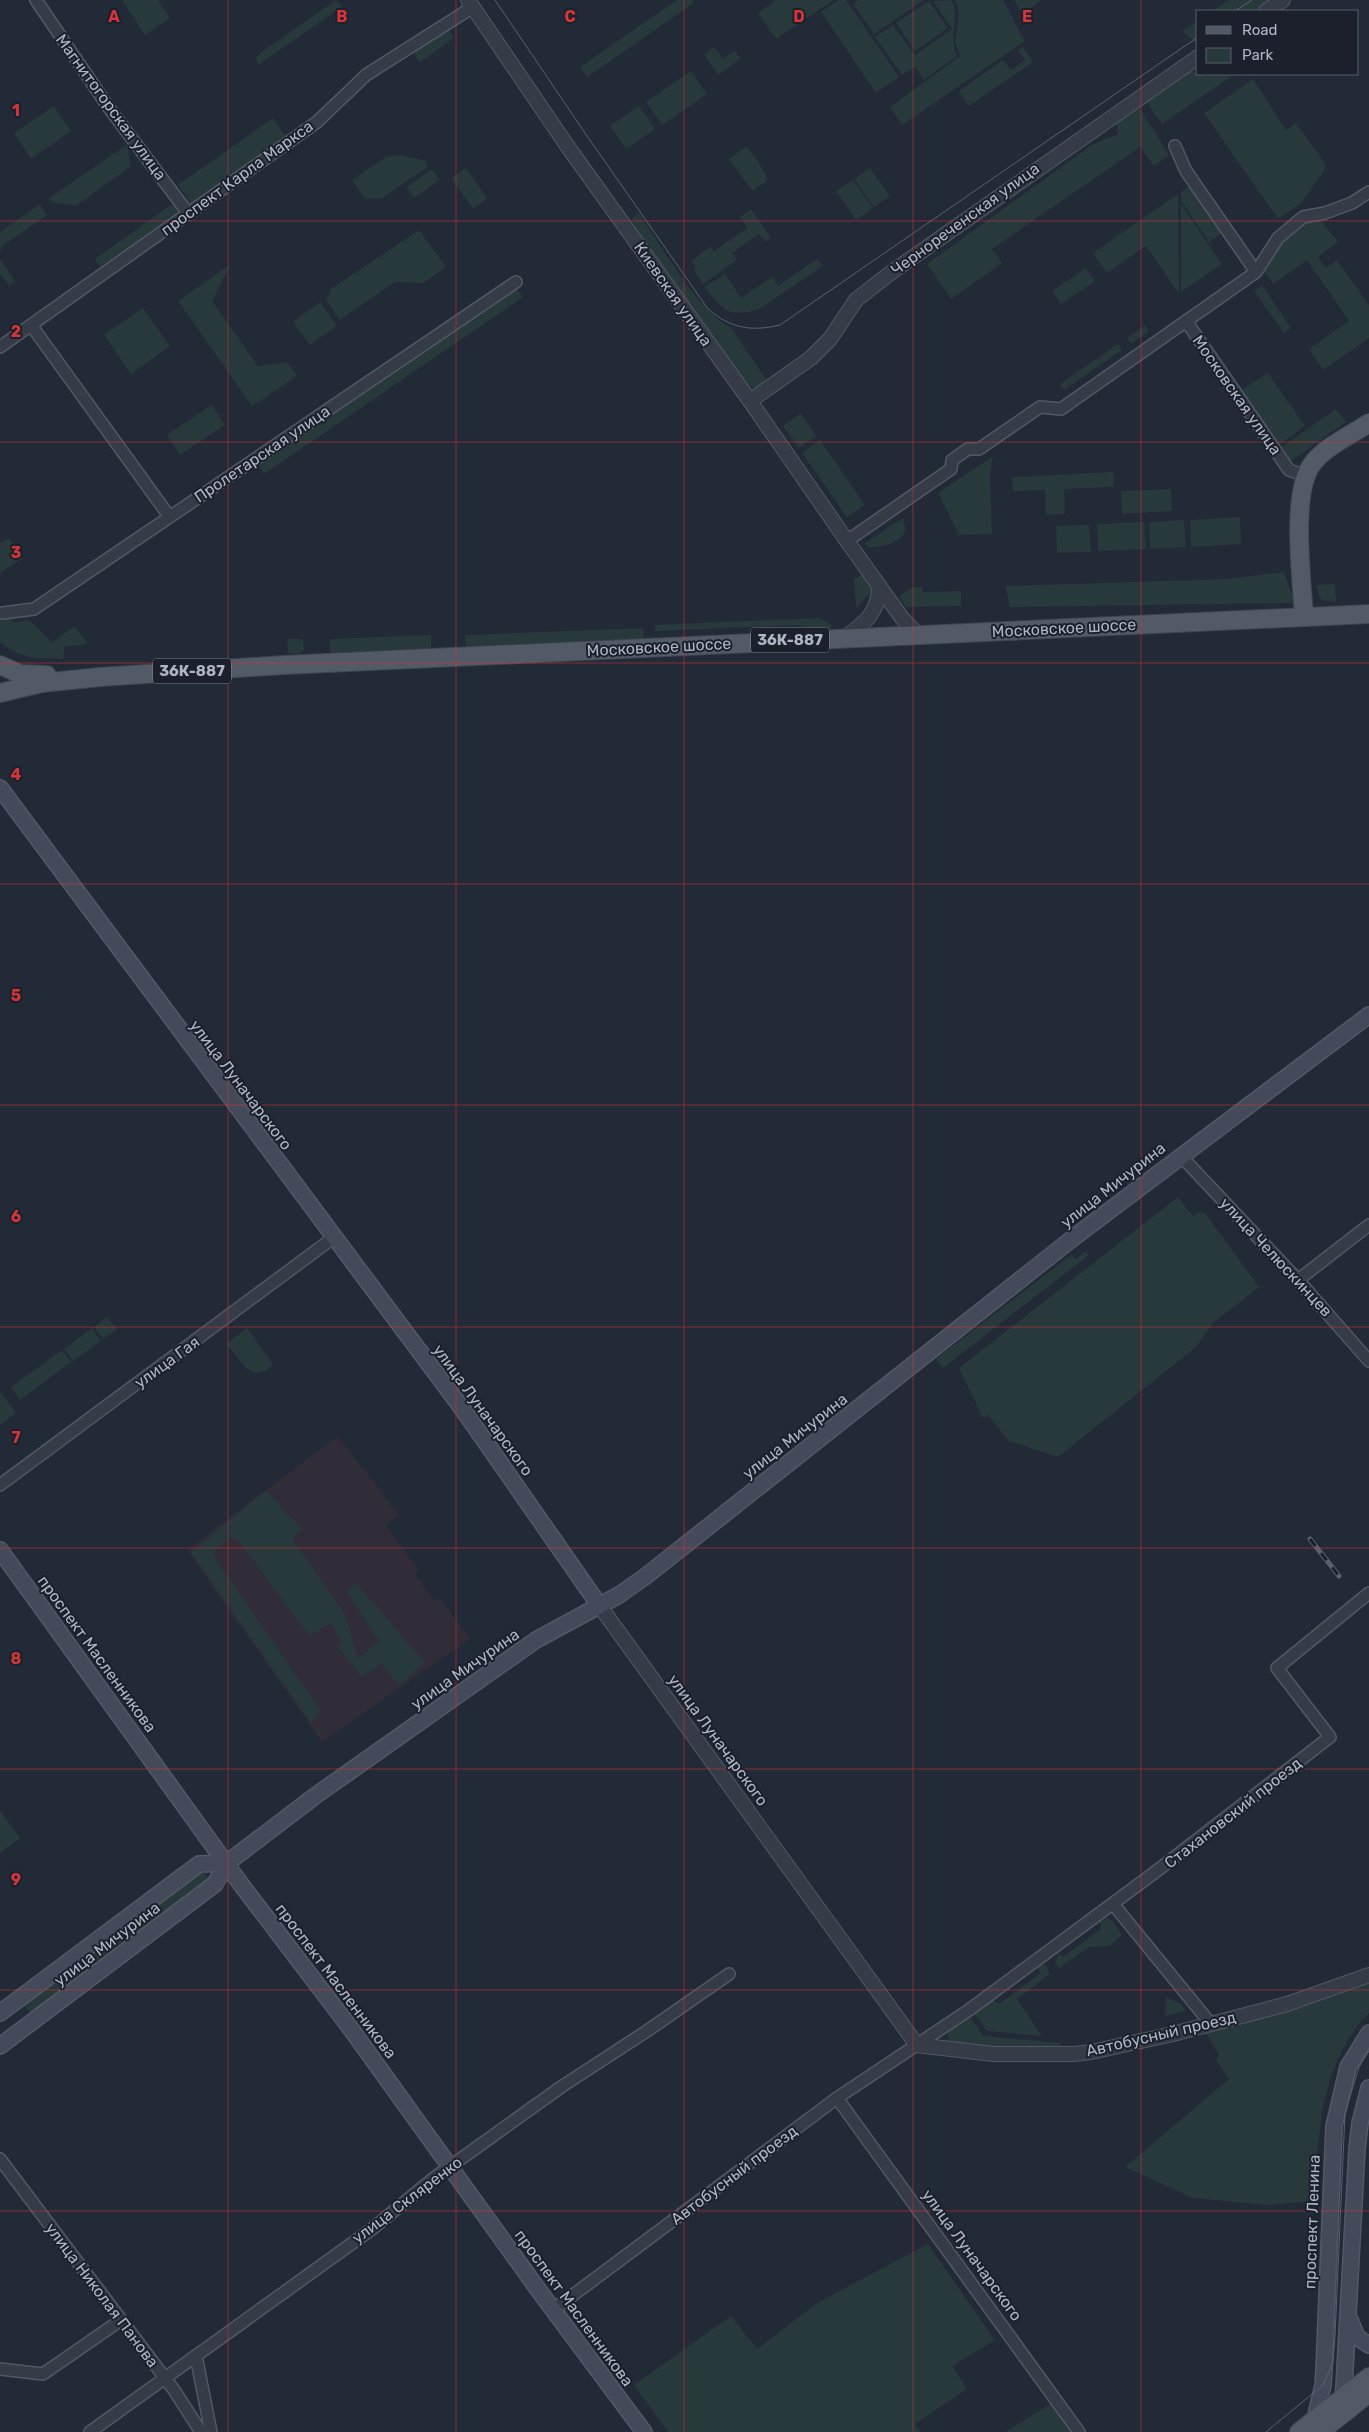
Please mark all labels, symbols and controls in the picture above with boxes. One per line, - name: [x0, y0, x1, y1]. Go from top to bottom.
- text: A: [108, 7, 120, 26]
- text: B: [336, 7, 348, 26]
- text: C: [564, 7, 576, 26]
- text: D: [793, 7, 805, 26]
- text: E: [1022, 7, 1032, 26]
- legend: [1196, 10, 1359, 75]
- text: Road: [1242, 21, 1278, 39]
- street label: Магнитогорская улица: [52, 30, 170, 184]
- text: Park: [1242, 46, 1273, 64]
- text: 1: [12, 101, 20, 120]
- street label: проспект Карла Маркса: [157, 116, 317, 240]
- street label: Чернореченская улица: [887, 159, 1043, 279]
- street label: Киевская улица: [630, 238, 716, 350]
- text: 2: [11, 322, 21, 341]
- street label: Московская улица: [1188, 331, 1286, 459]
- street label: Пролетарская улица: [190, 401, 334, 507]
- text: 3: [11, 543, 21, 562]
- street label: Московское шоссе: [991, 615, 1137, 641]
- road number: 36К-887: [751, 628, 829, 652]
- street label: Московское шоссе: [586, 634, 732, 660]
- road number: 36К-887: [153, 658, 231, 684]
- text: 4: [11, 765, 22, 784]
- text: 5: [11, 986, 21, 1005]
- street label: улица Луначарского: [186, 1016, 296, 1154]
- street label: улица Мичурина: [1057, 1138, 1169, 1232]
- street label: улица Челюскинцев: [1216, 1193, 1336, 1321]
- text: 6: [11, 1207, 21, 1226]
- street label: улица Гая: [131, 1332, 203, 1392]
- street label: улица Луначарского: [429, 1341, 537, 1479]
- street label: улица Мичурина: [739, 1389, 851, 1483]
- text: 7: [11, 1428, 21, 1447]
- street label: проспект Масленникова: [34, 1572, 160, 1736]
- street label: улица Мичурина: [407, 1625, 523, 1713]
- text: 8: [11, 1649, 22, 1668]
- street label: улица Луначарского: [664, 1671, 772, 1809]
- street label: Стахановский проезд: [1161, 1753, 1306, 1872]
- text: 9: [11, 1870, 21, 1889]
- street label: улица Мичурина: [50, 1898, 164, 1990]
- street label: проспект Масленникова: [271, 1900, 401, 2062]
- street label: Автобусный проезд: [1084, 2007, 1238, 2061]
- street label: Автобусный проезд: [667, 2121, 801, 2229]
- street label: улица Скляренко: [348, 2152, 466, 2248]
- street label: проспект Ленина: [1300, 2154, 1324, 2290]
- street label: улица Луначарского: [918, 2186, 1026, 2324]
- street label: улица Николая Панова: [41, 2219, 163, 2371]
- street label: проспект Масленникова: [511, 2226, 637, 2390]

